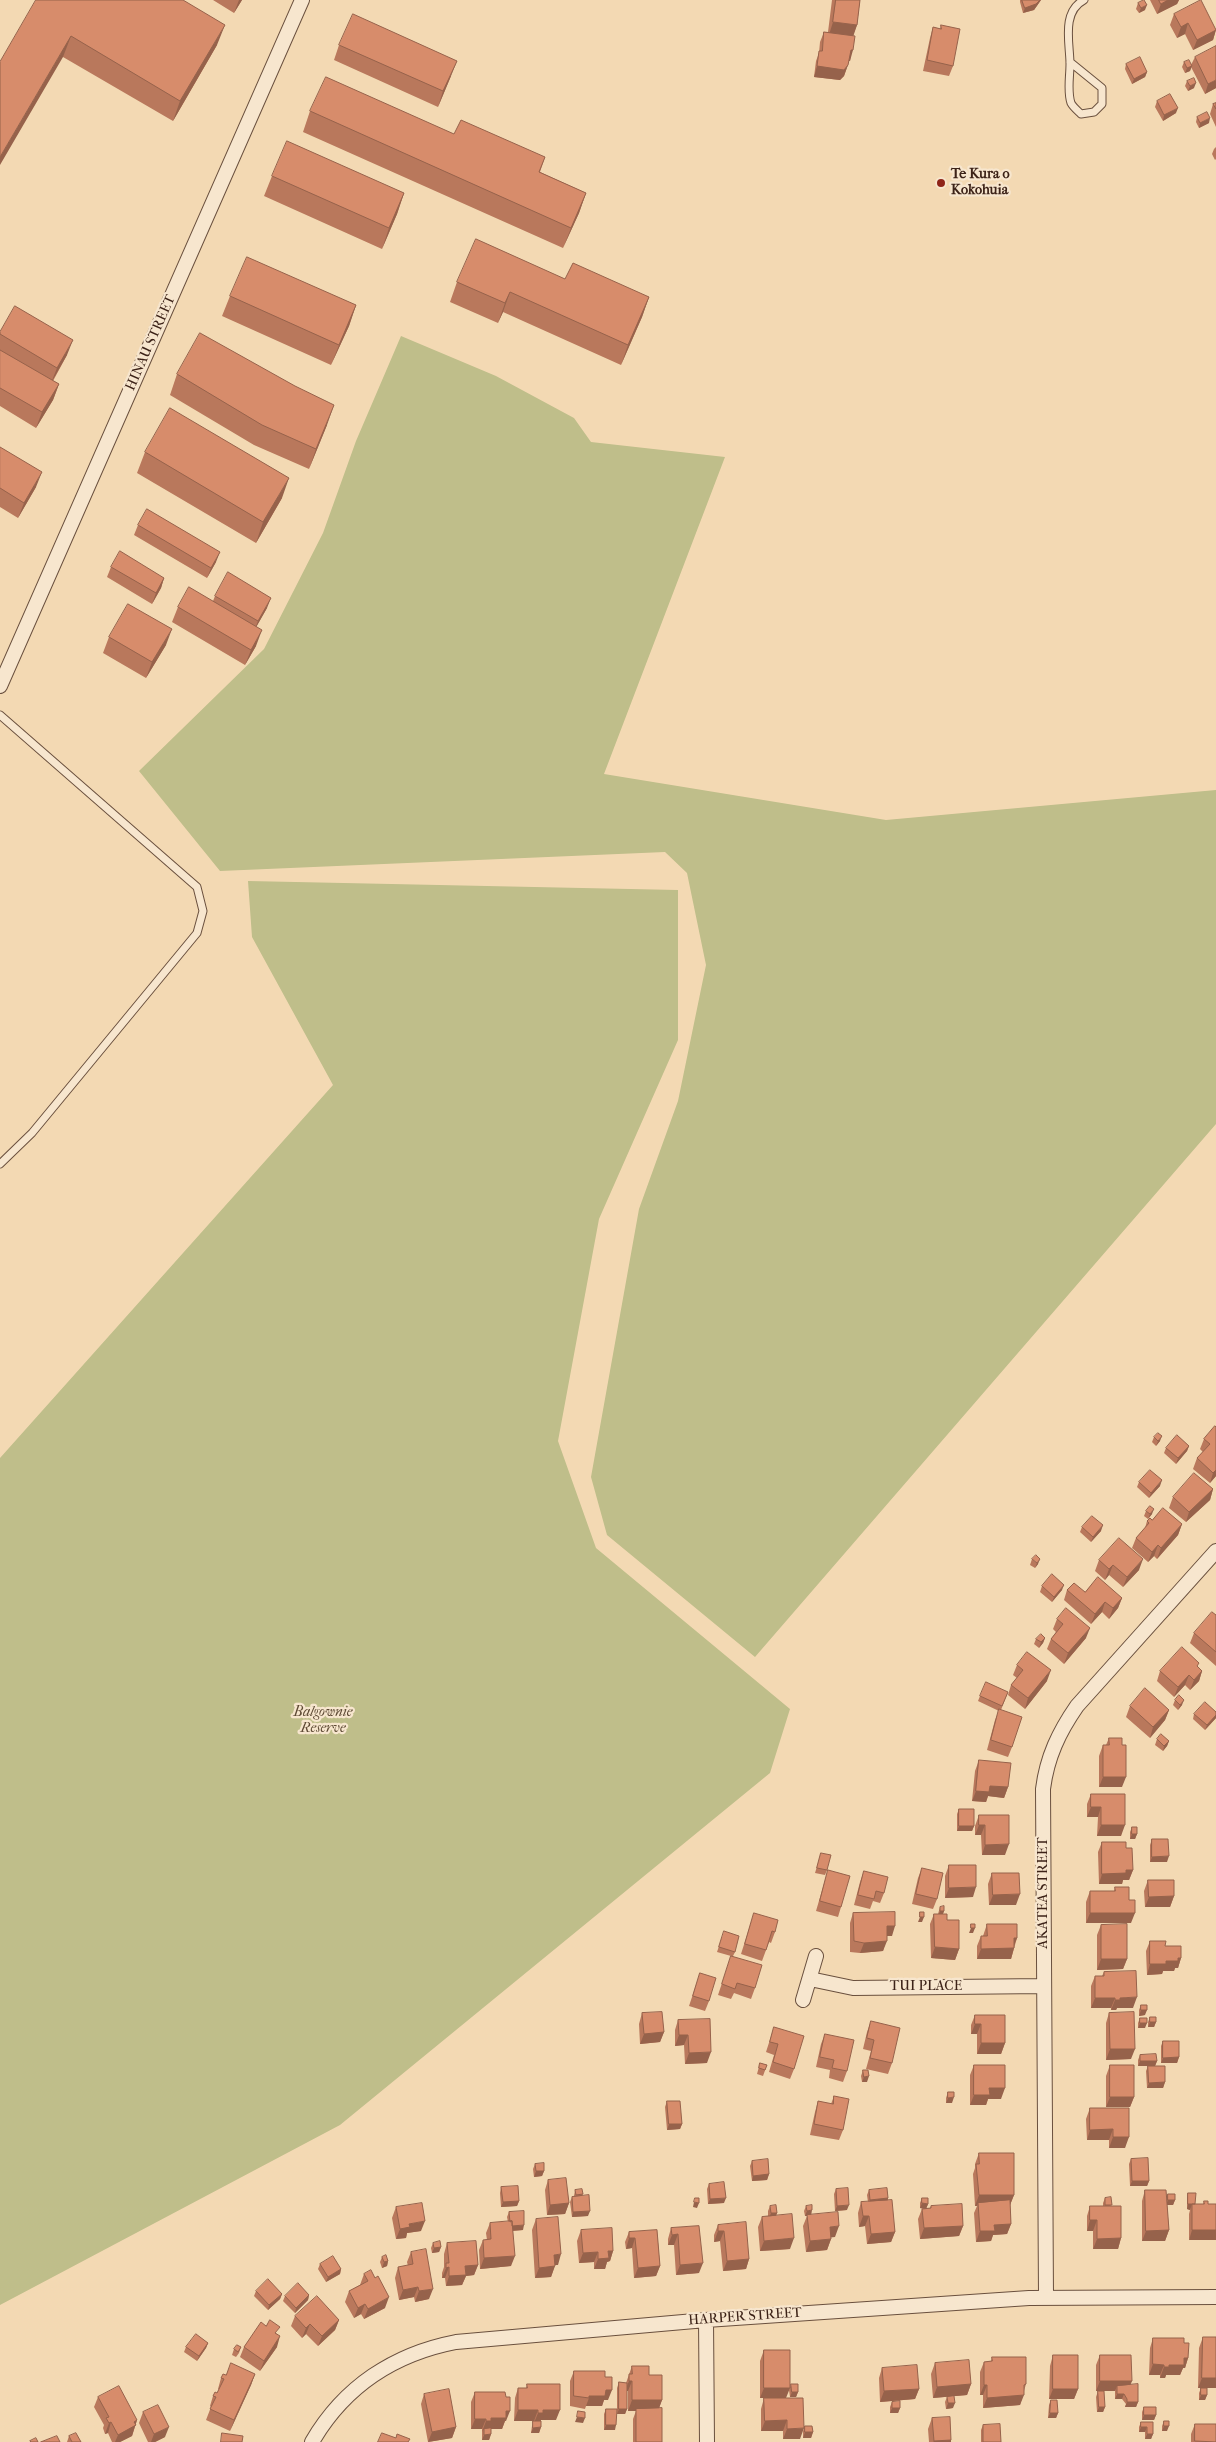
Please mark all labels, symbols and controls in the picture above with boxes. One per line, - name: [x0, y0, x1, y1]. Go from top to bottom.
- place label: Te Kura o Kokohuia: [951, 167, 1010, 200]
- marker: Te Kura o Kokohuia: [935, 177, 947, 189]
- street label: HINAU STREET: [122, 293, 180, 393]
- park label: Balgownie Reserve: [294, 1705, 352, 1738]
- street label: AKATEA STREET: [1036, 1837, 1052, 1949]
- street label: TUI PLACE: [890, 1979, 962, 1995]
- street label: HARPER STREET: [688, 2305, 802, 2329]

